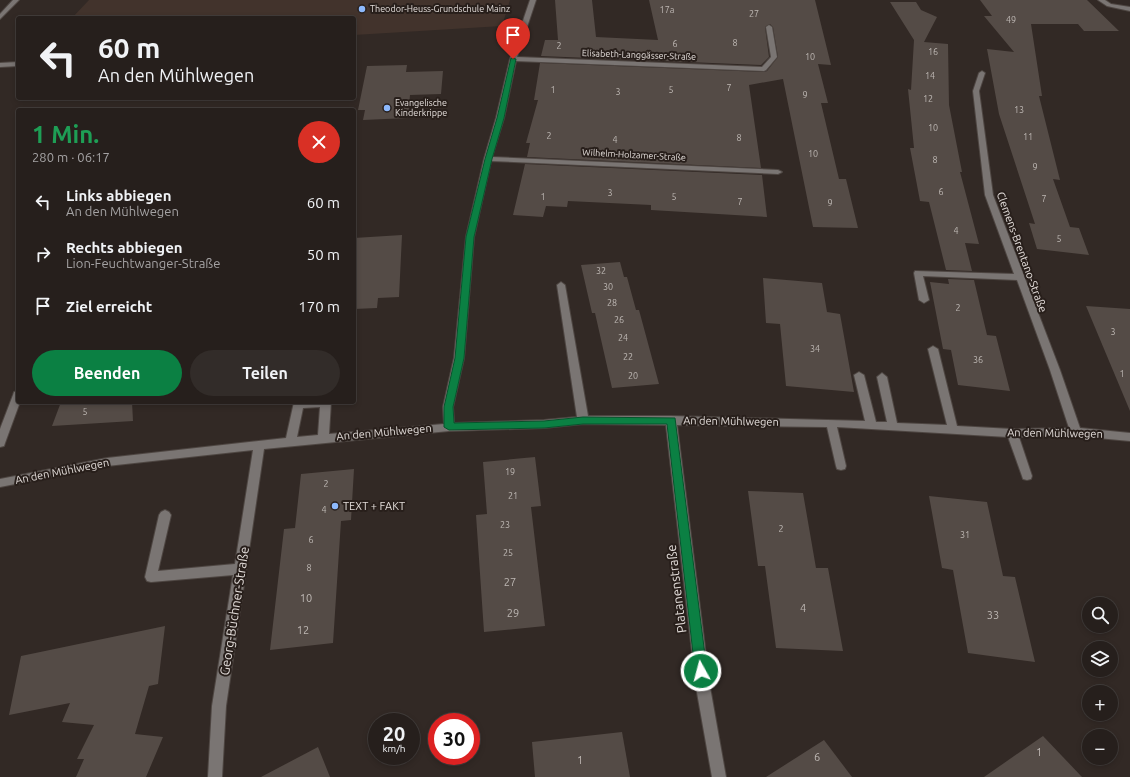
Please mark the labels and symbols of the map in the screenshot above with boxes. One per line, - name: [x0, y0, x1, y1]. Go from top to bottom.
- marker: Theodor-Heuss-Grundschule Mainz: [357, 4, 367, 14]
- place label: Theodor-Heuss-Grundschule Mainz: [370, 4, 510, 14]
- house number: 17a: [660, 5, 674, 15]
- house number: 27: [749, 9, 759, 19]
- house number: 49: [1006, 15, 1016, 25]
- pin: [496, 18, 530, 59]
- house number: 8: [732, 38, 738, 48]
- house number: 6: [672, 39, 678, 49]
- house number: 2: [556, 41, 562, 51]
- house number: 16: [928, 47, 938, 57]
- street label: Elisabeth-Langgässer-Straße: [582, 48, 696, 62]
- house number: 10: [805, 52, 815, 62]
- house number: 14: [925, 71, 935, 81]
- house number: 7: [726, 83, 732, 93]
- house number: 1: [550, 85, 556, 95]
- house number: 5: [668, 85, 674, 95]
- house number: 3: [615, 87, 621, 97]
- house number: 9: [802, 90, 808, 100]
- house number: 12: [923, 94, 933, 104]
- place label: Evangelische Kinderkrippe: [395, 98, 447, 118]
- marker: Evangelische Kinderkrippe: [382, 103, 392, 113]
- house number: 13: [1014, 105, 1024, 115]
- house number: 10: [928, 123, 938, 133]
- house number: 2: [546, 131, 552, 141]
- house number: 11: [1023, 132, 1033, 142]
- house number: 8: [736, 133, 742, 143]
- house number: 4: [612, 135, 618, 145]
- street label: Wilhelm-Holzamer-Straße: [582, 147, 686, 163]
- house number: 10: [808, 149, 818, 159]
- house number: 8: [932, 155, 938, 165]
- house number: 9: [1032, 162, 1038, 172]
- house number: 6: [938, 187, 944, 197]
- house number: 3: [607, 188, 613, 198]
- street label: Clemens-Brentano-Straße: [995, 190, 1049, 314]
- house number: 1: [540, 192, 546, 202]
- house number: 5: [671, 192, 677, 202]
- house number: 7: [1041, 194, 1047, 204]
- house number: 7: [737, 197, 743, 207]
- house number: 9: [827, 198, 833, 208]
- house number: 4: [953, 226, 959, 236]
- house number: 5: [1056, 234, 1062, 244]
- house number: 32: [596, 266, 606, 276]
- house number: 30: [603, 282, 613, 292]
- house number: 28: [607, 298, 617, 308]
- house number: 2: [955, 303, 961, 313]
- house number: 26: [614, 315, 624, 325]
- house number: 3: [1110, 327, 1116, 337]
- house number: 24: [618, 333, 628, 343]
- house number: 34: [810, 344, 820, 354]
- house number: 22: [623, 352, 633, 362]
- house number: 36: [973, 355, 983, 365]
- house number: 1: [1119, 369, 1125, 379]
- house number: 20: [628, 371, 638, 381]
- house number: 5: [82, 407, 88, 417]
- street label: An den Mühlwegen: [683, 414, 779, 428]
- street label: An den Mühlwegen: [336, 422, 432, 442]
- street label: An den Mühlwegen: [1007, 426, 1103, 440]
- street label: An den Mühlwegen: [14, 456, 110, 486]
- house number: 19: [505, 467, 515, 477]
- house number: 2: [323, 479, 329, 489]
- house number: 21: [508, 491, 518, 501]
- place label: TEXT + FAKT: [343, 500, 405, 512]
- marker: TEXT + FAKT: [330, 501, 340, 511]
- house number: 4: [321, 505, 327, 515]
- house number: 23: [500, 520, 510, 530]
- house number: 2: [778, 524, 784, 534]
- house number: 31: [960, 530, 970, 540]
- house number: 6: [308, 535, 314, 545]
- street label: Platanenstraße: [664, 544, 688, 634]
- street label: Georg-Büchner-Straße: [217, 546, 251, 676]
- house number: 25: [503, 548, 513, 558]
- house number: 8: [306, 563, 312, 573]
- house number: 27: [504, 576, 516, 588]
- house number: 10: [300, 592, 312, 604]
- house number: 4: [800, 602, 806, 614]
- house number: 29: [507, 607, 519, 619]
- house number: 33: [987, 609, 999, 621]
- house number: 12: [297, 624, 309, 636]
- position arrow: [680, 650, 722, 692]
- speed limit sign: 30: [428, 713, 480, 765]
- house number: 1: [1036, 746, 1042, 758]
- house number: 6: [814, 751, 820, 763]
- house number: 1: [577, 754, 583, 766]

